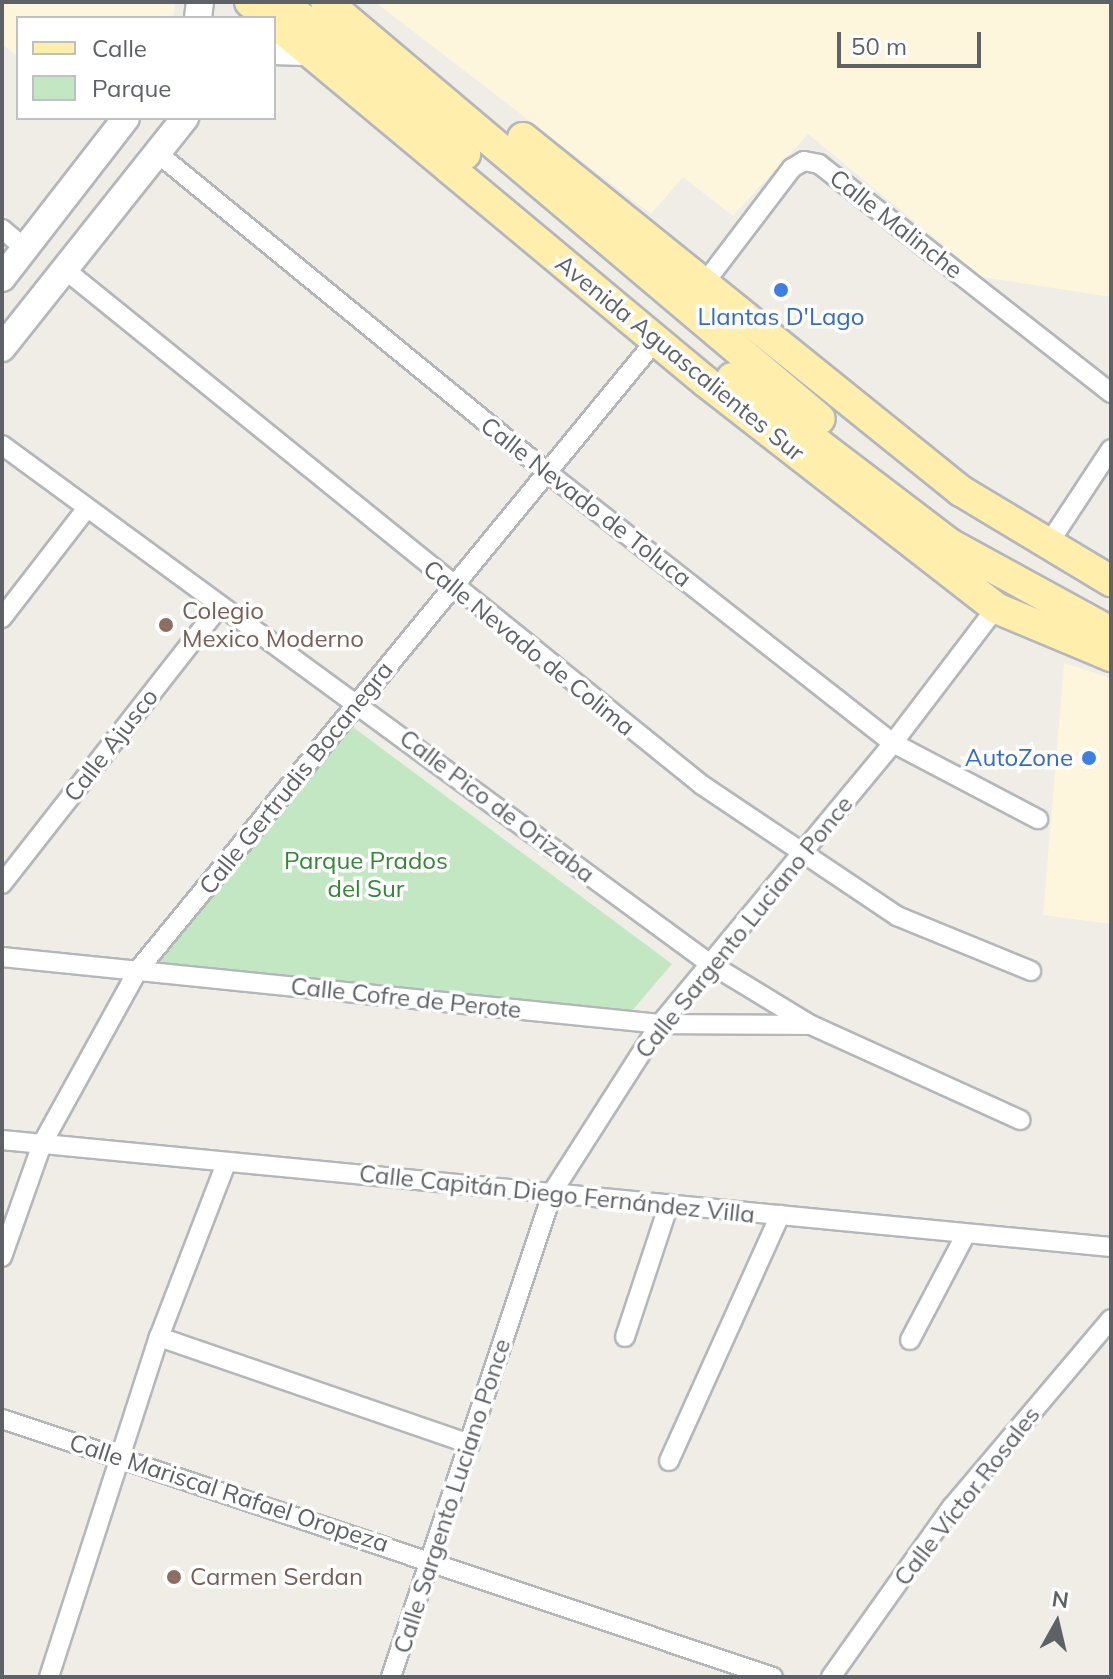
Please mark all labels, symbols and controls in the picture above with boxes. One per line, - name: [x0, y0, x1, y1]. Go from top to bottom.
- legend: [16, 16, 276, 120]
- scale bar: [841, 16, 985, 66]
- text: 50 m: [851, 31, 907, 61]
- text: Calle: [92, 33, 147, 63]
- text: Parque: [92, 73, 171, 103]
- street label: Calle Malinche: [824, 163, 968, 285]
- street label: Avenida Aguascalientes Sur: [550, 249, 810, 467]
- marker: Llantas D'Lago: [772, 281, 790, 299]
- place label: Llantas D'Lago: [697, 303, 865, 331]
- street label: Calle Nevado de Toluca: [475, 411, 697, 593]
- street label: Calle Nevado de Colima: [418, 554, 640, 742]
- place label: Colegio Mexico Moderno: [182, 597, 364, 653]
- marker: Colegio Mexico Moderno: [157, 616, 175, 634]
- street label: Calle Gertrudis Bocanegra: [193, 656, 399, 900]
- street label: Calle Ajusco: [58, 683, 164, 807]
- street label: Calle Pico de Orizaba: [394, 723, 600, 889]
- place label: AutoZone: [965, 744, 1073, 772]
- marker: AutoZone: [1080, 749, 1098, 767]
- street label: Calle Sargento Luciano Ponce: [629, 790, 859, 1064]
- park label: Parque Prados del Sur: [284, 847, 448, 903]
- street label: Calle Cofre de Perote: [289, 972, 523, 1024]
- street label: Calle Capitán Diego Fernández Villa: [358, 1159, 756, 1229]
- street label: Calle Sargento Luciano Ponce: [387, 1335, 517, 1657]
- street label: Calle Víctor Rosales: [888, 1401, 1046, 1591]
- street label: Calle Mariscal Rafael Oropeza: [66, 1428, 392, 1558]
- place label: Carmen Serdan: [190, 1563, 363, 1591]
- marker: Carmen Serdan: [165, 1568, 183, 1586]
- north arrow: [1017, 1583, 1097, 1663]
- text: N: [1050, 1584, 1071, 1614]

